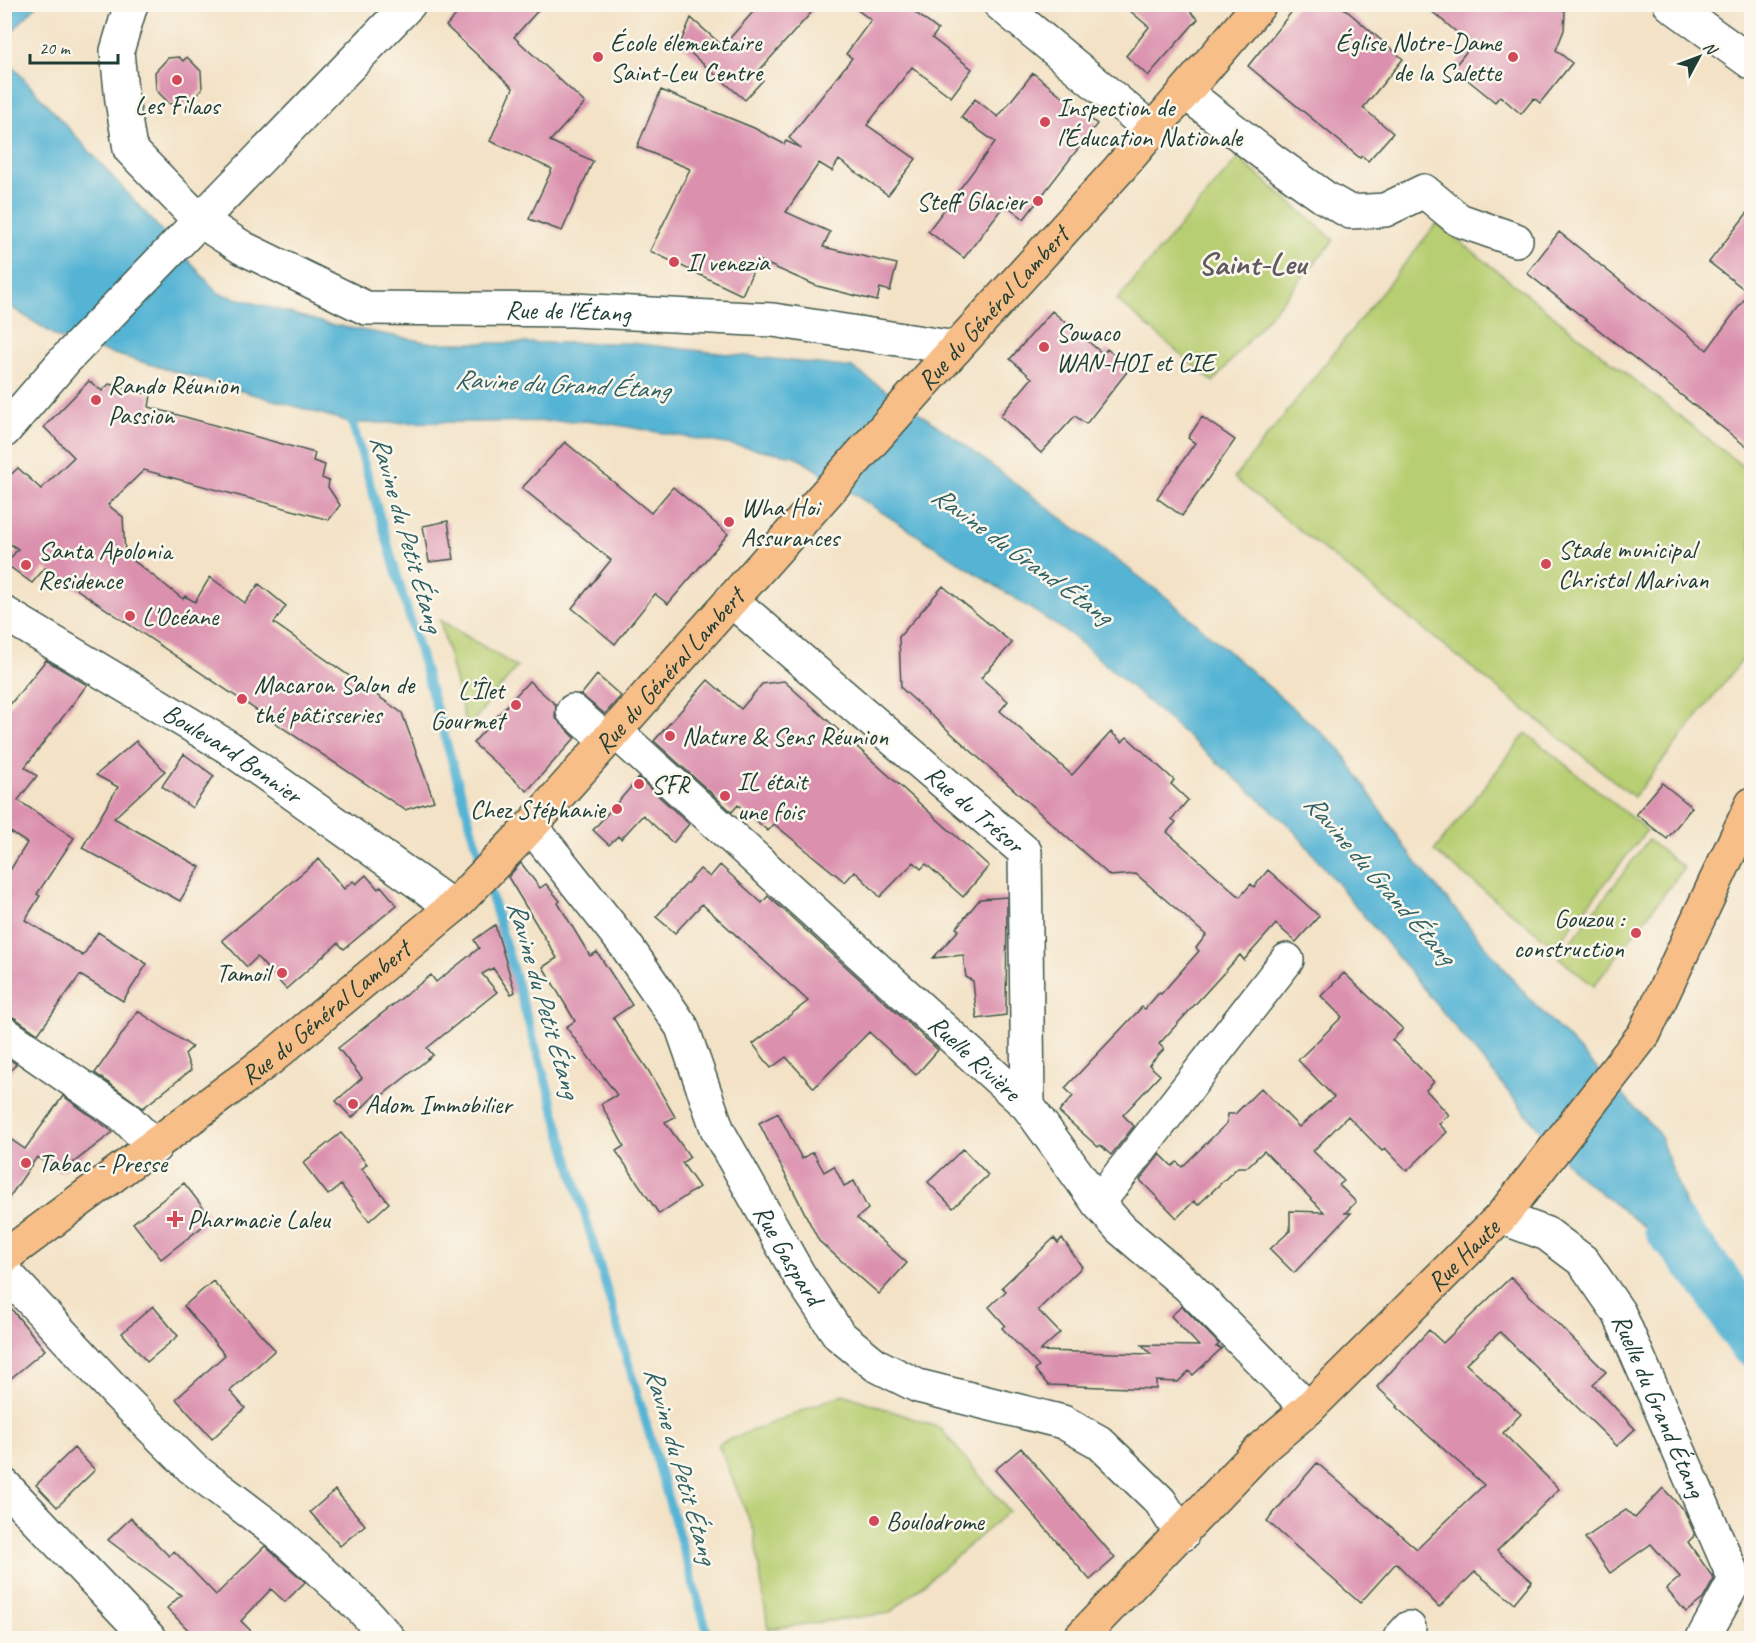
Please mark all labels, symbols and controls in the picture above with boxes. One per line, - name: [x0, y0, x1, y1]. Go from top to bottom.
- place label: École élementaire Saint-Leu Centre: [610, 26, 764, 89]
- place label: Église Notre-Dame de la Salette: [1336, 26, 1503, 89]
- scale bar: [30, 27, 118, 65]
- north arrow: [1669, 27, 1729, 87]
- text: 20 m: [39, 37, 72, 59]
- text: N: [1699, 38, 1722, 60]
- marker: École élementaire Saint-Leu Centre: [591, 50, 605, 64]
- marker: Église Notre-Dame de la Salette: [1506, 50, 1520, 64]
- marker: Les Filaos: [170, 73, 184, 87]
- place label: Les Filaos: [135, 89, 222, 122]
- place label: Inspection de l’Éducation Nationale: [1057, 91, 1244, 154]
- marker: Inspection de l’Éducation Nationale: [1038, 115, 1052, 129]
- place label: Steff Glacier: [916, 185, 1029, 218]
- marker: Steff Glacier: [1031, 194, 1045, 208]
- street label: Rue du Général Lambert: [910, 216, 1078, 397]
- district label: Saint-Leu: [1198, 243, 1309, 284]
- place label: Il venezia: [686, 246, 771, 279]
- marker: Il venezia: [667, 255, 681, 269]
- street label: Rue de l'Étang: [505, 293, 633, 329]
- place label: Sowaco WAN-HOI et CIE: [1056, 316, 1217, 379]
- marker: Sowaco WAN-HOI et CIE: [1037, 340, 1051, 354]
- water label: Ravine du Grand Étang: [454, 361, 673, 407]
- place label: Rando Réunion Passion: [108, 369, 239, 432]
- marker: Rando Réunion Passion: [89, 393, 103, 407]
- water label: Ravine du Petit Étang: [363, 431, 452, 638]
- water label: Ravine du Grand Étang: [925, 478, 1121, 634]
- place label: Wha Hoi Assurances: [741, 491, 841, 554]
- marker: Wha Hoi Assurances: [722, 515, 736, 529]
- place label: Stade municipal Christol Marivan: [1558, 533, 1709, 596]
- place label: Santa Apolonia Residence: [38, 534, 174, 597]
- marker: Stade municipal Christol Marivan: [1539, 557, 1553, 571]
- marker: Santa Apolonia Residence: [19, 558, 33, 572]
- street label: Rue du Général Lambert: [587, 578, 753, 760]
- place label: L'Océane: [142, 600, 220, 633]
- marker: L'Océane: [123, 609, 137, 623]
- place label: Macaron Salon de thé pâtisseries: [254, 668, 416, 731]
- place label: L’Îlet Gourmet: [430, 674, 507, 737]
- marker: Macaron Salon de thé pâtisseries: [235, 692, 249, 706]
- street label: Boulevard Bonnier: [157, 695, 311, 812]
- marker: L’Îlet Gourmet: [509, 698, 523, 712]
- place label: Nature & Sens Réunion: [682, 720, 888, 753]
- marker: Nature & Sens Réunion: [663, 729, 677, 743]
- street label: Rue du Trésor: [919, 757, 1032, 861]
- place label: IL était une fois: [737, 765, 809, 828]
- place label: SFR: [651, 768, 691, 801]
- marker: SFR: [632, 777, 646, 791]
- water label: Ravine du Grand Étang: [1297, 787, 1465, 974]
- marker: IL était une fois: [718, 789, 732, 803]
- place label: Chez Stéphanie: [470, 793, 607, 826]
- marker: Chez Stéphanie: [610, 802, 624, 816]
- water label: Ravine du Petit Étang: [500, 897, 589, 1104]
- place label: Gouzou : construction: [1513, 902, 1627, 965]
- marker: Gouzou : construction: [1629, 926, 1643, 940]
- street label: Rue du Général Lambert: [234, 931, 420, 1092]
- place label: Tamoil: [216, 957, 275, 990]
- marker: Tamoil: [275, 966, 289, 980]
- street label: Ruelle Rivière: [922, 1007, 1030, 1110]
- place label: Adom Immobilier: [365, 1088, 514, 1121]
- marker: Adom Immobilier: [346, 1097, 360, 1111]
- place label: Tabac - Presse: [38, 1147, 168, 1180]
- marker: Tabac - Presse: [19, 1156, 33, 1170]
- street label: Rue Gaspard: [746, 1199, 833, 1314]
- place label: Pharmacie Laleu: [187, 1203, 331, 1236]
- street label: Rue Haute: [1420, 1210, 1507, 1298]
- marker: Pharmacie Laleu: [168, 1212, 182, 1226]
- street label: Ruelle du Grand Étang: [1605, 1309, 1714, 1504]
- water label: Ravine du Petit Étang: [637, 1363, 726, 1570]
- place label: Boulodrome: [886, 1505, 985, 1538]
- marker: Boulodrome: [867, 1514, 881, 1528]

